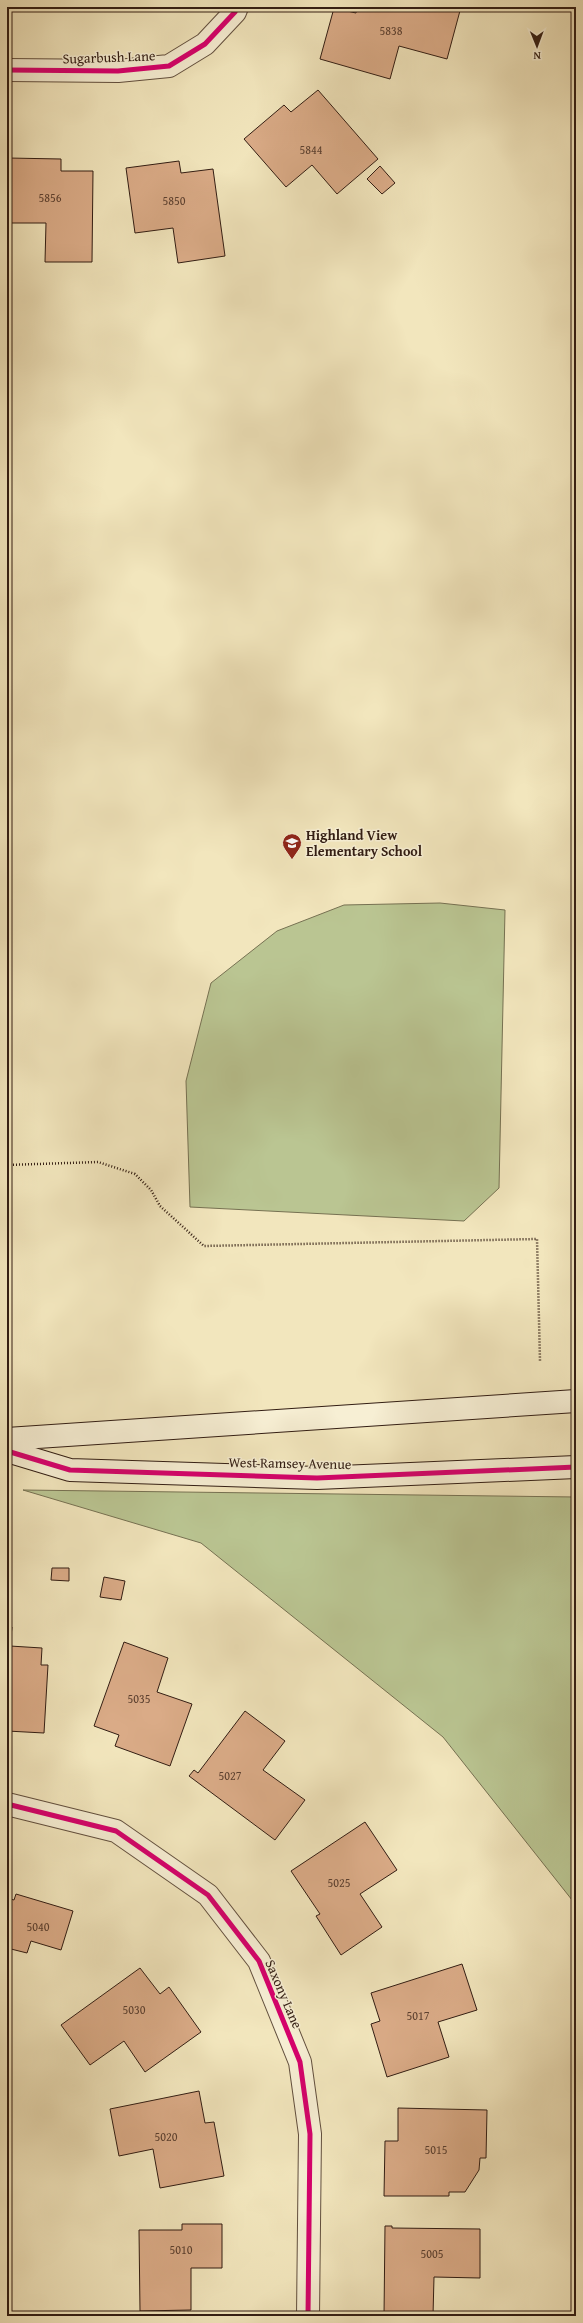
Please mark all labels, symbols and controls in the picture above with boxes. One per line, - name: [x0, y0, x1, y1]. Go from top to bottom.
- house number: 5838: [379, 22, 403, 39]
- north arrow: [517, 26, 557, 66]
- street label: Sugarbush Lane: [62, 45, 156, 69]
- text: N: [533, 48, 541, 64]
- house number: 5844: [299, 141, 323, 158]
- house number: 5856: [38, 189, 62, 206]
- house number: 5850: [162, 192, 186, 209]
- place label: Highland View Elementary School: [306, 825, 423, 861]
- school or university icon: Highland View Elementary School: [281, 832, 303, 860]
- street label: West Ramsey Avenue: [228, 1452, 352, 1474]
- house number: 5035: [127, 1690, 151, 1707]
- house number: 5027: [218, 1767, 242, 1784]
- house number: 5025: [327, 1874, 351, 1891]
- house number: 5040: [26, 1918, 50, 1935]
- street label: Saxony Lane: [260, 1956, 308, 2032]
- house number: 5030: [122, 2001, 146, 2018]
- house number: 5017: [406, 2007, 430, 2024]
- house number: 5020: [154, 2128, 178, 2145]
- house number: 5015: [424, 2141, 448, 2158]
- house number: 5010: [169, 2241, 193, 2258]
- house number: 5005: [420, 2245, 444, 2262]

